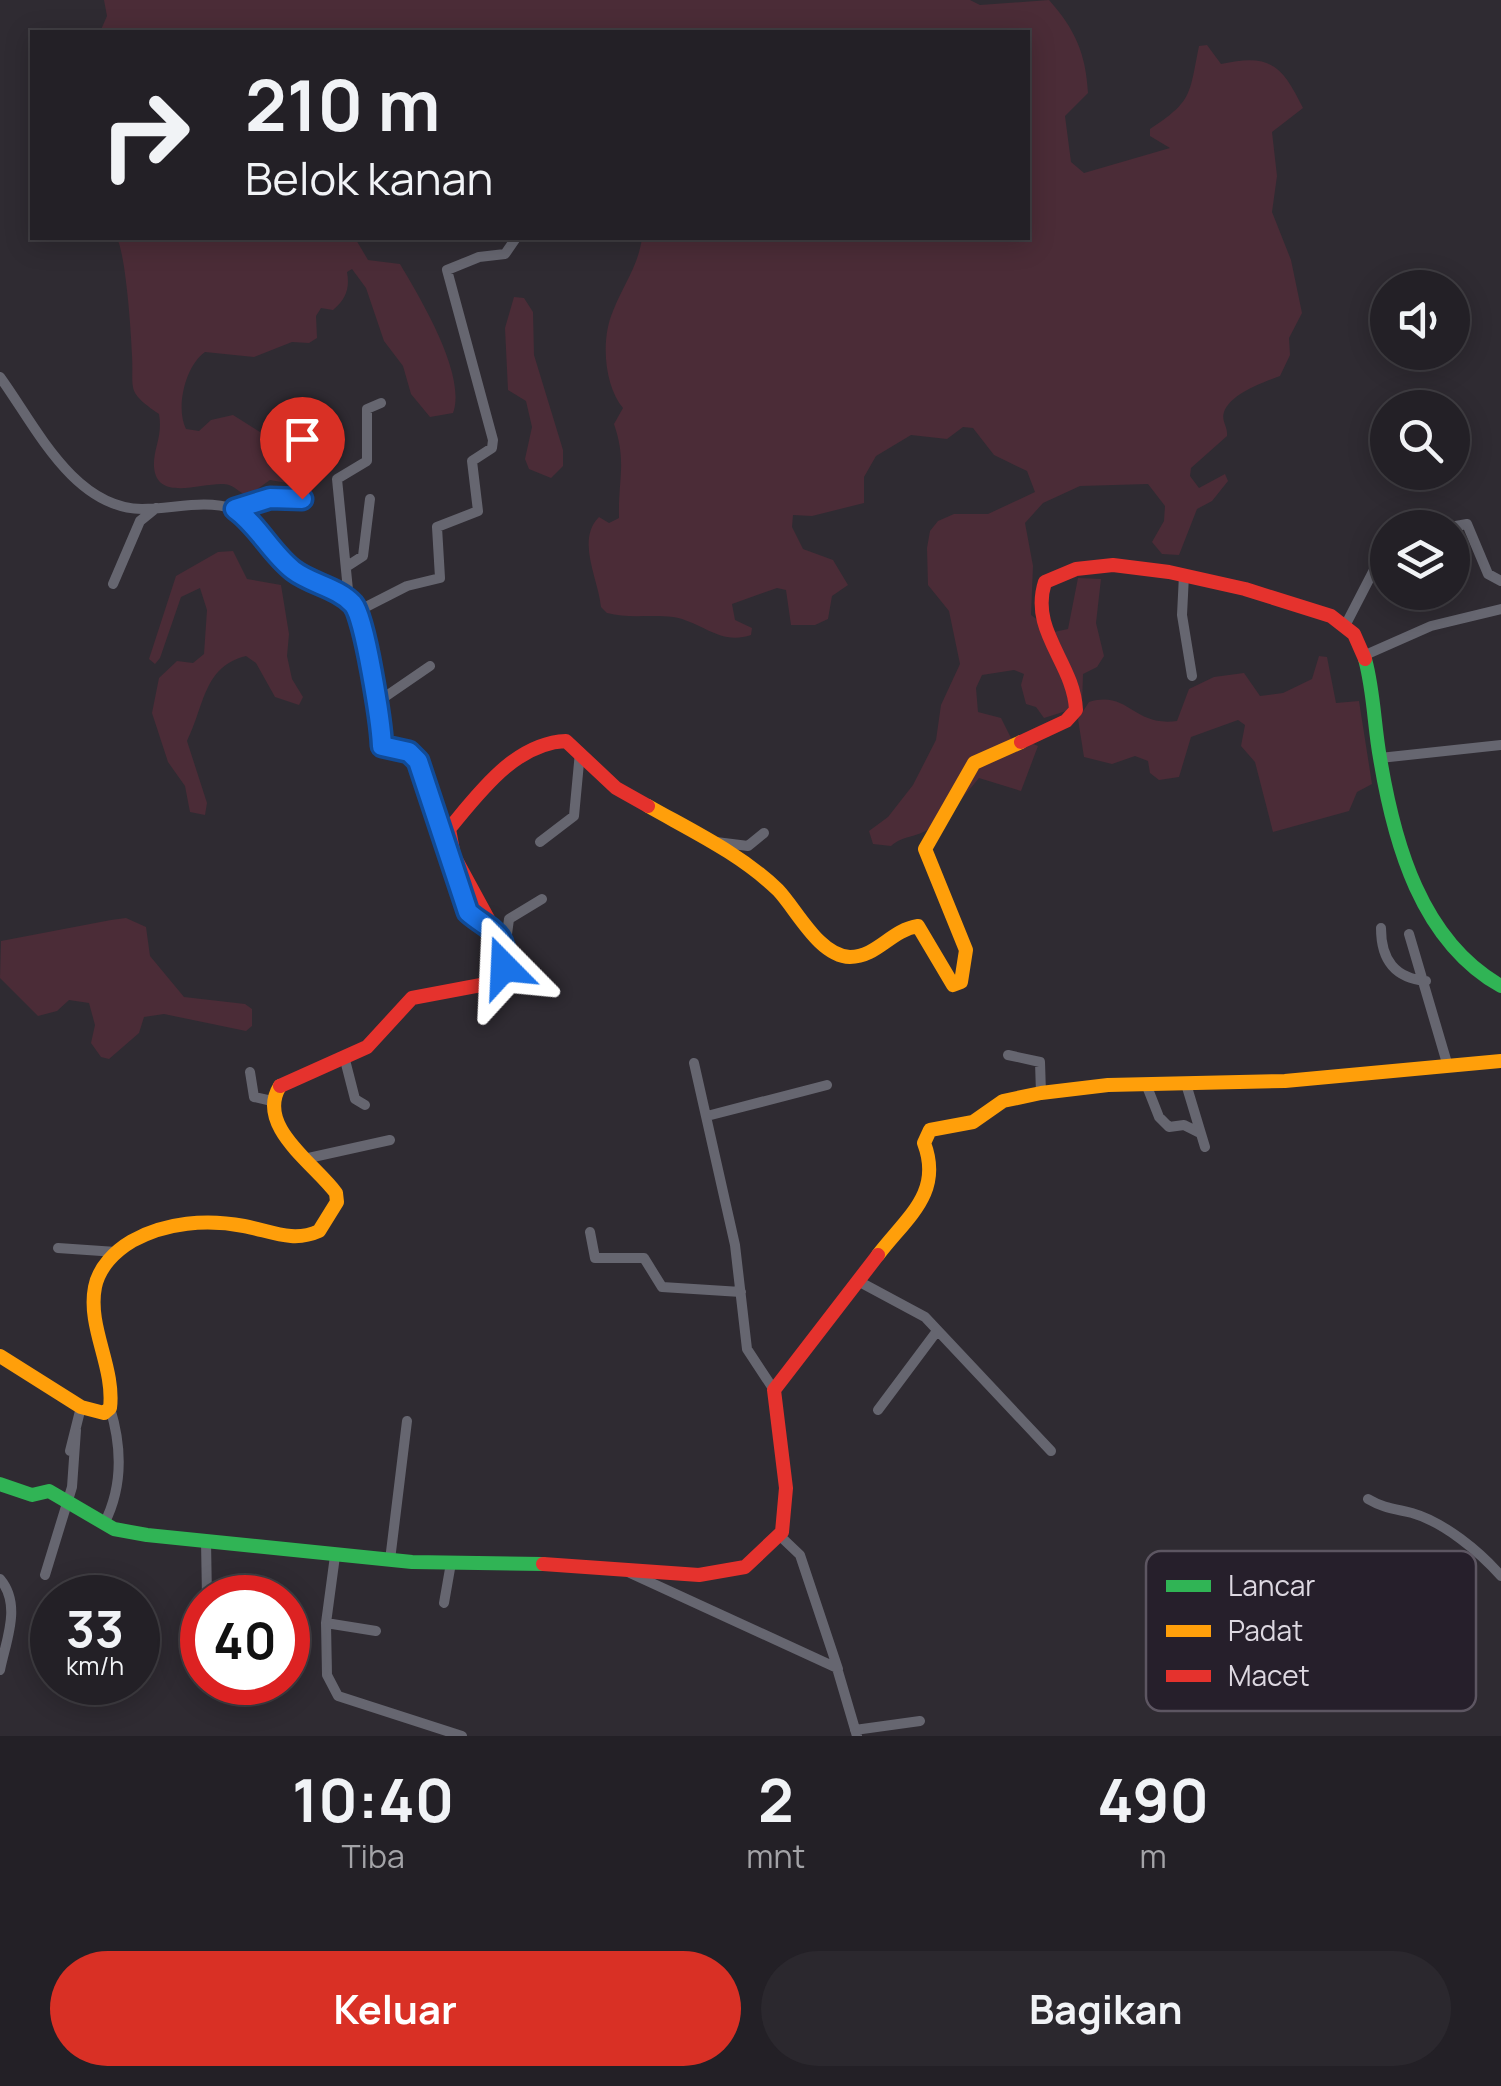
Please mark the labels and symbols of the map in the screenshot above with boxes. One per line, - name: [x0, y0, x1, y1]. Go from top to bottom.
- pin: [260, 397, 345, 500]
- position arrow: [452, 915, 556, 1019]
- legend: [1146, 1551, 1476, 1711]
- text: Lancar: [1228, 1566, 1315, 1604]
- speed limit sign: 40: [180, 1575, 310, 1705]
- text: Padat: [1228, 1611, 1303, 1649]
- text: Macet: [1228, 1656, 1310, 1694]

